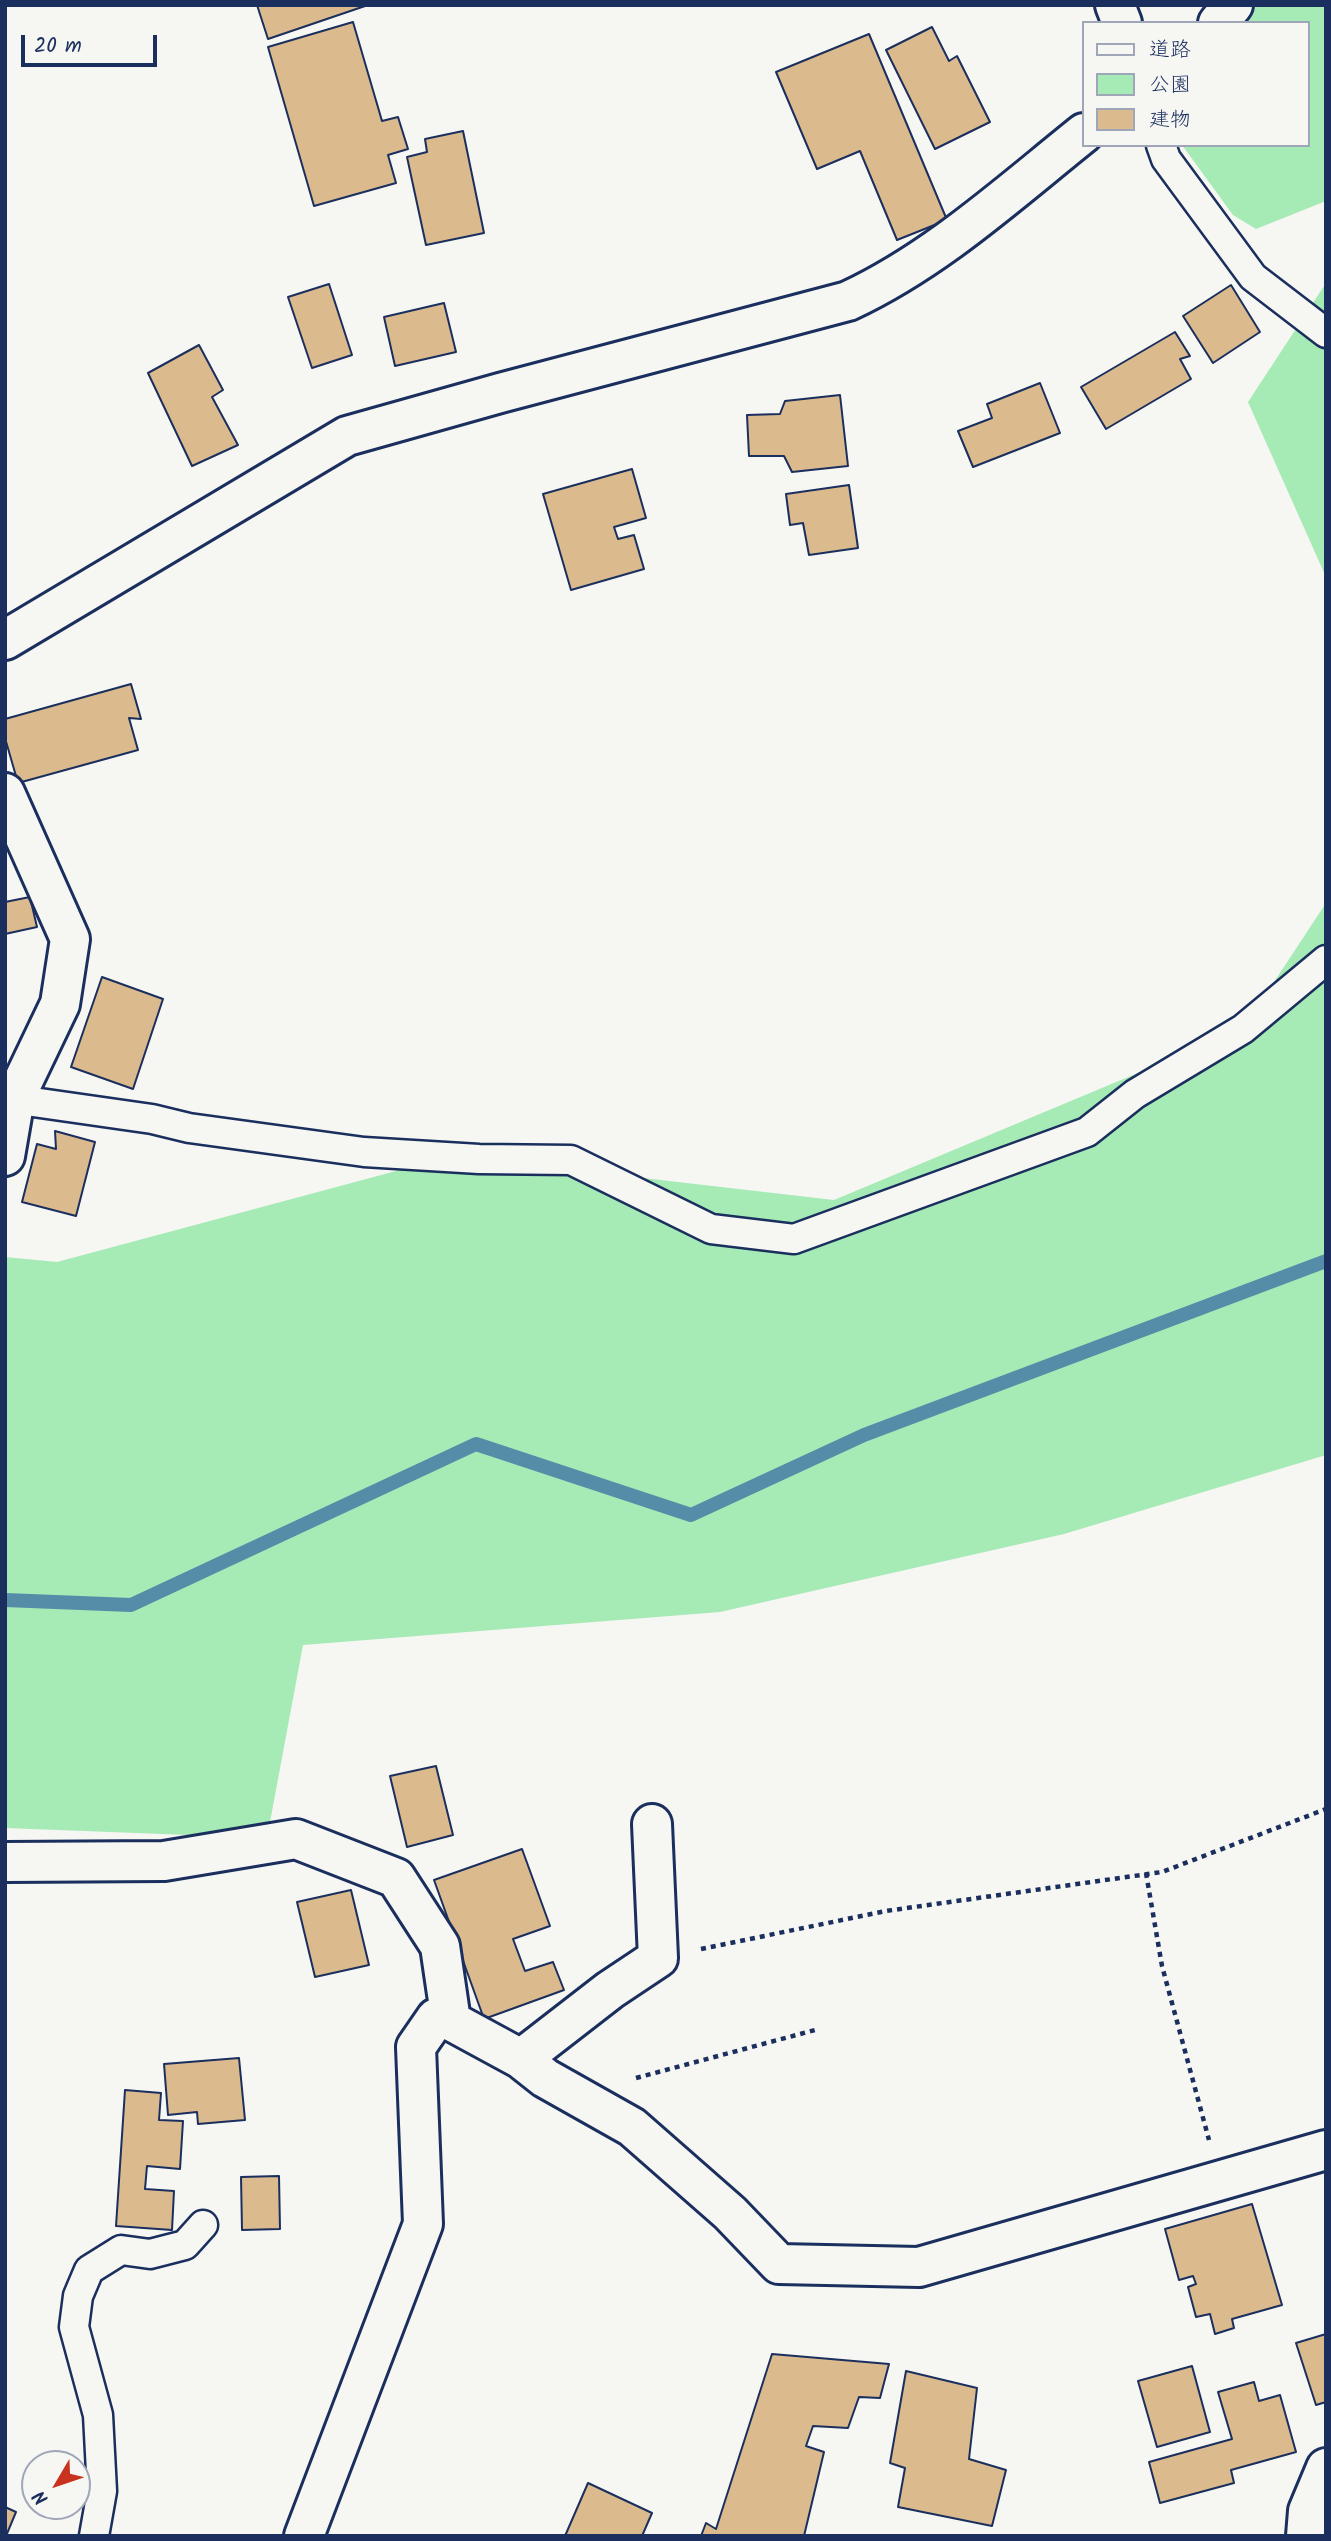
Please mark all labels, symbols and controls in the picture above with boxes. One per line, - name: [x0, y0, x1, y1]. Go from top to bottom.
- scale bar: [24, 21, 161, 65]
- legend: [1082, 21, 1310, 147]
- text: 20 m: [34, 30, 82, 63]
- text: 道路: [1149, 34, 1191, 67]
- text: 公園: [1149, 69, 1191, 102]
- text: 建物: [1149, 104, 1191, 137]
- north arrow: [21, 2450, 91, 2520]
- text: N: [26, 2483, 57, 2511]

